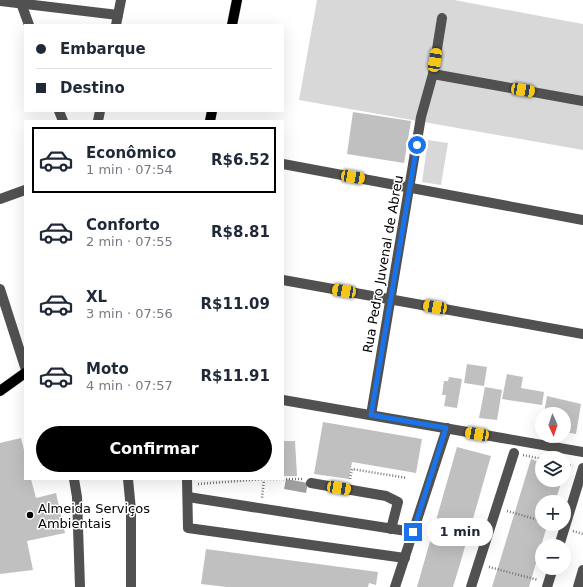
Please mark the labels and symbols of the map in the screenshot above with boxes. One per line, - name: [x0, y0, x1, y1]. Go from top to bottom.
- car: [427, 47, 443, 73]
- car: [510, 82, 536, 98]
- route start: [408, 136, 426, 154]
- car: [340, 169, 366, 185]
- street label: Rua Pedro Juvenal de Abreu: [360, 174, 406, 354]
- car: [331, 283, 357, 299]
- car: [422, 299, 448, 315]
- north arrow: [535, 407, 571, 443]
- car: [464, 426, 490, 442]
- car: [326, 480, 352, 496]
- place label: Almeida Serviços Ambientais: [38, 501, 150, 531]
- marker: Almeida Serviços Ambientais: [25, 510, 35, 520]
- callout: 1 min: [427, 518, 493, 546]
- route end: [404, 523, 422, 541]

